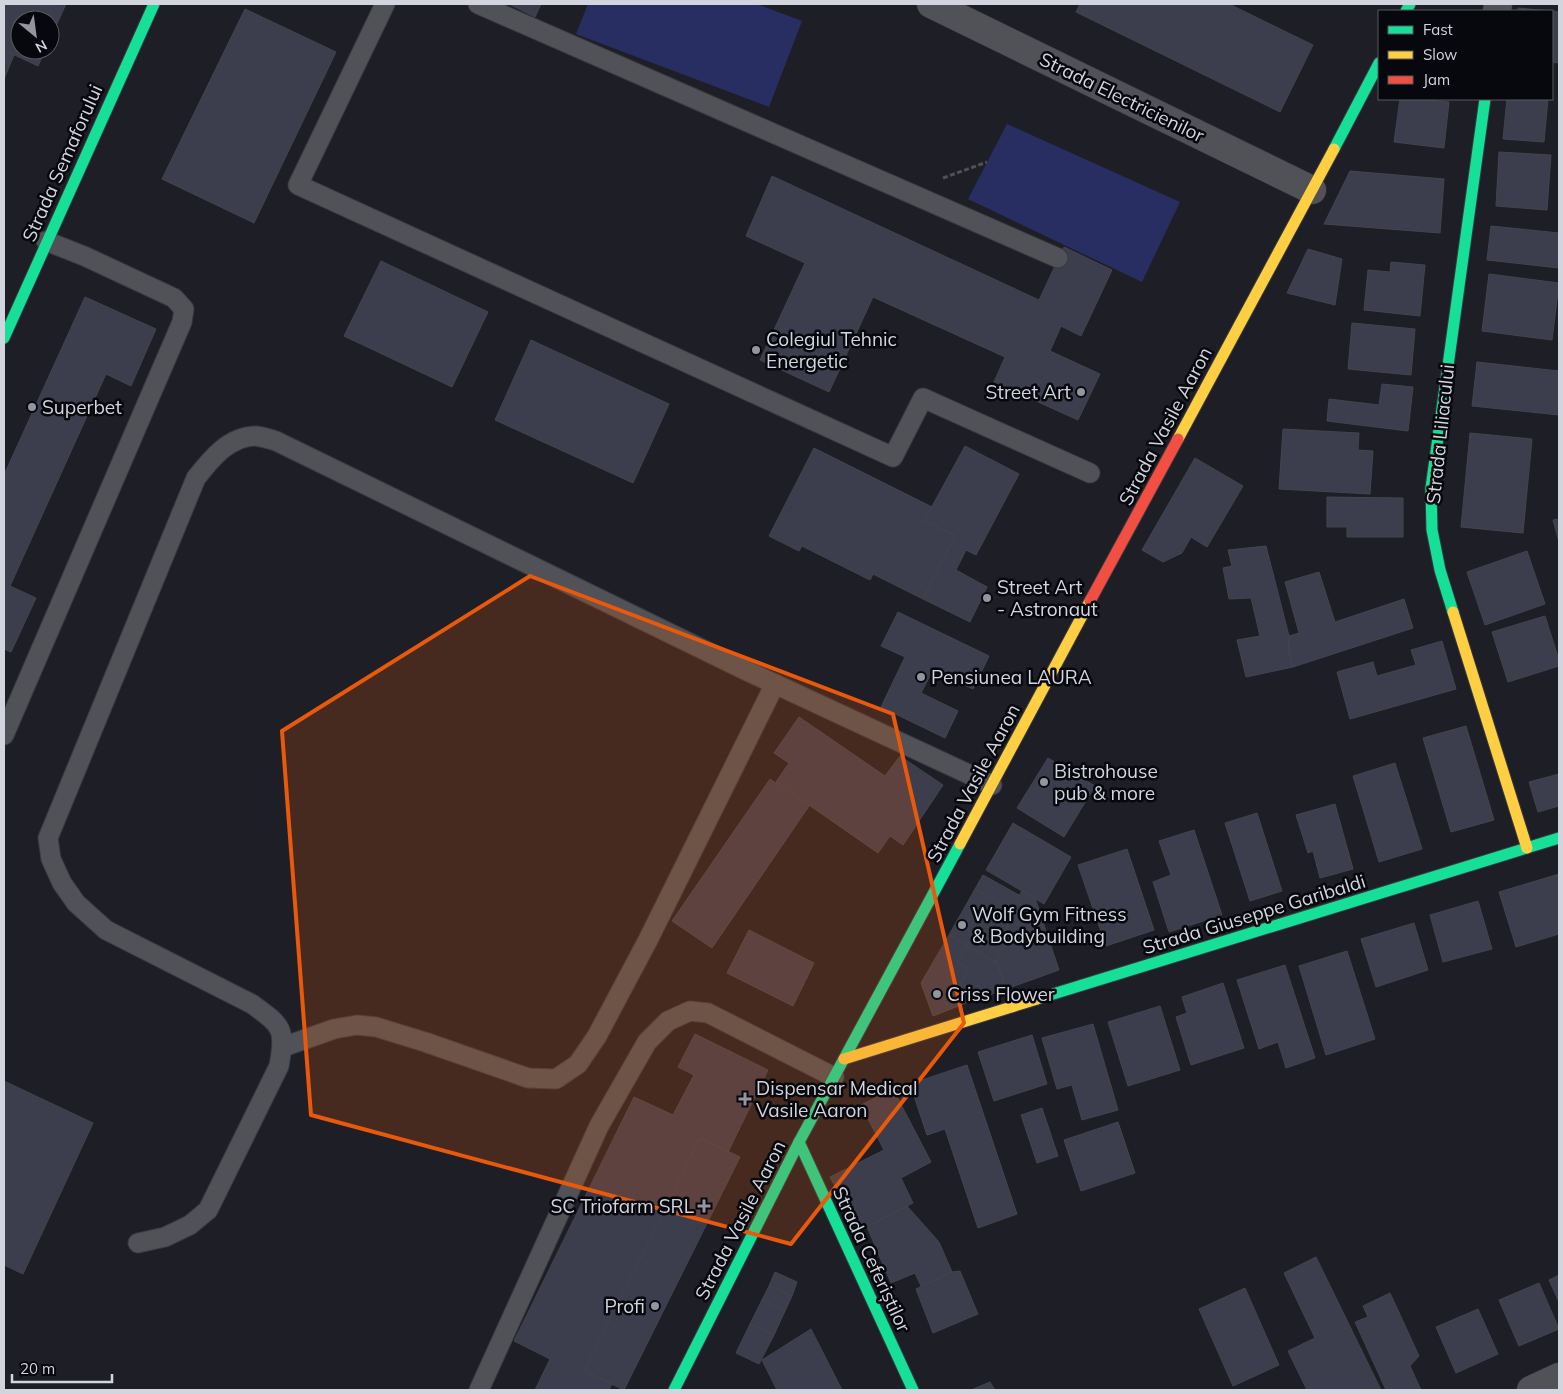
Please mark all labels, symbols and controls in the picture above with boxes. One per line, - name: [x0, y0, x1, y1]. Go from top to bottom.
- north arrow: [10, 10, 60, 60]
- legend: [1378, 10, 1553, 100]
- text: Fast: [1423, 20, 1453, 39]
- text: N: [32, 36, 50, 57]
- text: Slow: [1423, 45, 1457, 64]
- street label: Strada Electricienilor: [1036, 47, 1208, 147]
- text: Jam: [1423, 70, 1450, 89]
- street label: Strada Semaforului: [17, 81, 107, 245]
- place label: Colegiul Tehnic Energetic: [766, 327, 897, 373]
- street label: Strada Vasile Aaron: [1113, 343, 1217, 509]
- marker: Colegiul Tehnic Energetic: [750, 344, 762, 356]
- street label: Strada Liliacului: [1421, 363, 1459, 505]
- place label: Street Art: [985, 380, 1071, 404]
- marker: Street Art: [1075, 386, 1087, 398]
- place label: Superbet: [42, 395, 122, 419]
- marker: Superbet: [26, 401, 38, 413]
- place label: Street Art - Astronaut: [997, 575, 1098, 621]
- marker: Street Art - Astronaut: [981, 592, 993, 604]
- place label: Pensiunea LAURA: [931, 665, 1092, 689]
- marker: Pensiunea LAURA: [915, 671, 927, 683]
- street label: Strada Vasile Aaron: [921, 700, 1025, 866]
- place label: Bistrohouse pub & more: [1054, 759, 1158, 805]
- marker: Bistrohouse pub & more: [1038, 776, 1050, 788]
- street label: Strada Giuseppe Garibaldi: [1140, 869, 1368, 959]
- place label: Wolf Gym Fitness & Bodybuilding: [972, 902, 1127, 948]
- marker: Wolf Gym Fitness & Bodybuilding: [956, 919, 968, 931]
- place label: Criss Flower: [947, 982, 1055, 1006]
- marker: Criss Flower: [931, 988, 943, 1000]
- place label: Dispensar Medical Vasile Aaron: [756, 1076, 918, 1122]
- marker: Dispensar Medical Vasile Aaron: [738, 1092, 752, 1106]
- street label: Strada Vasile Aaron: [689, 1136, 791, 1304]
- street label: Strada Ceferiștilor: [827, 1182, 916, 1336]
- place label: SC Triofarm SRL: [550, 1194, 695, 1218]
- marker: SC Triofarm SRL: [698, 1200, 710, 1212]
- place label: Profi: [604, 1294, 645, 1318]
- marker: Profi: [649, 1300, 661, 1312]
- scale bar: [12, 1352, 112, 1384]
- text: 20 m: [20, 1359, 55, 1378]

